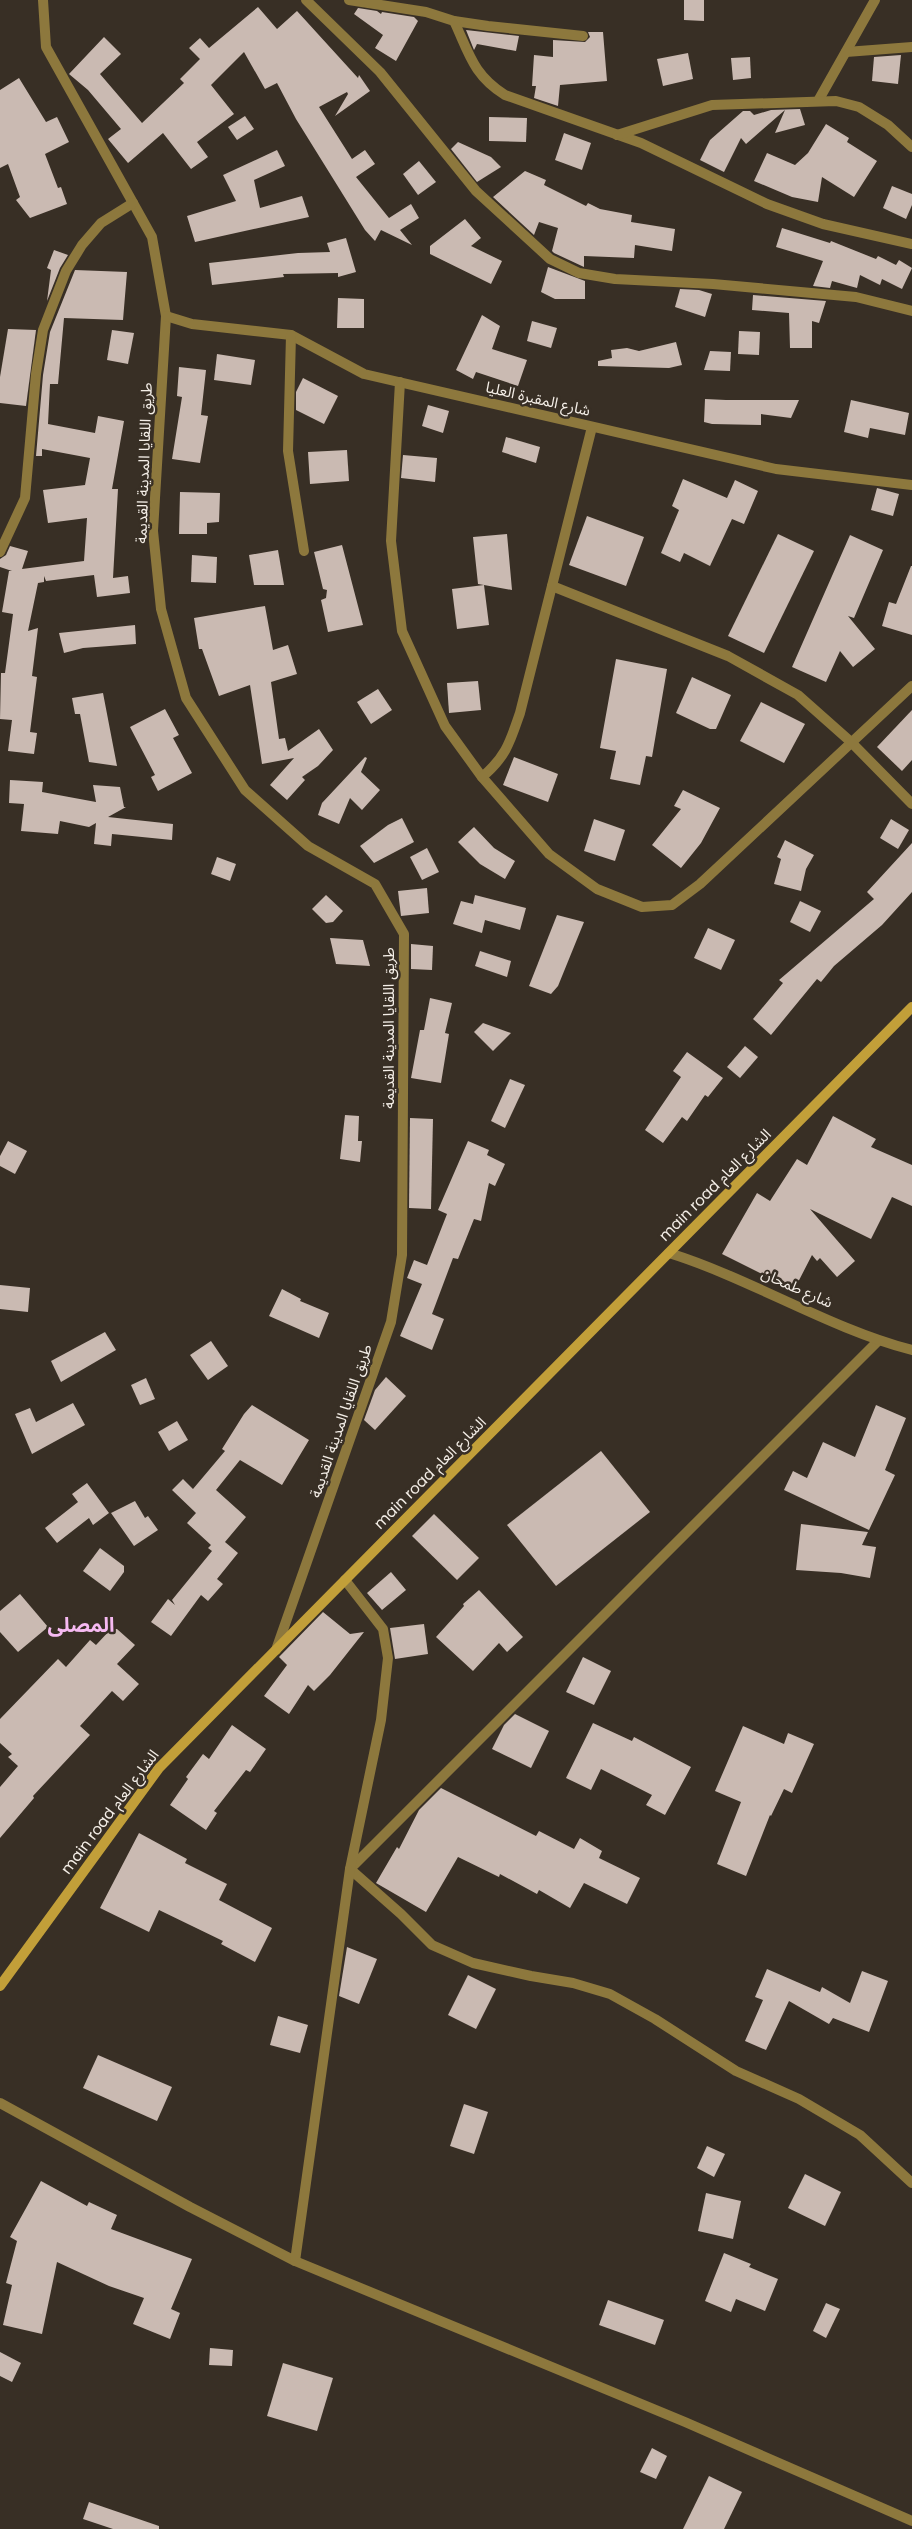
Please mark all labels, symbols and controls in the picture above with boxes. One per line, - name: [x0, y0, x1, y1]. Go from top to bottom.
- street label: شارع المقبرة العليا: [483, 376, 593, 423]
- street label: طريق اللقايا المدينة القديمة: [130, 382, 157, 544]
- street label: طريق اللقايا المدينة القديمة: [378, 947, 399, 1109]
- street label: main road الشارع العام: [654, 1124, 777, 1247]
- street label: شارع طمحان: [757, 1262, 837, 1315]
- street label: طريق اللقايا المدينة القديمة: [304, 1341, 377, 1500]
- street label: main road الشارع العام: [369, 1412, 492, 1535]
- district label: المصلى: [48, 1611, 114, 1639]
- street label: main road الشارع العام: [56, 1745, 165, 1880]

